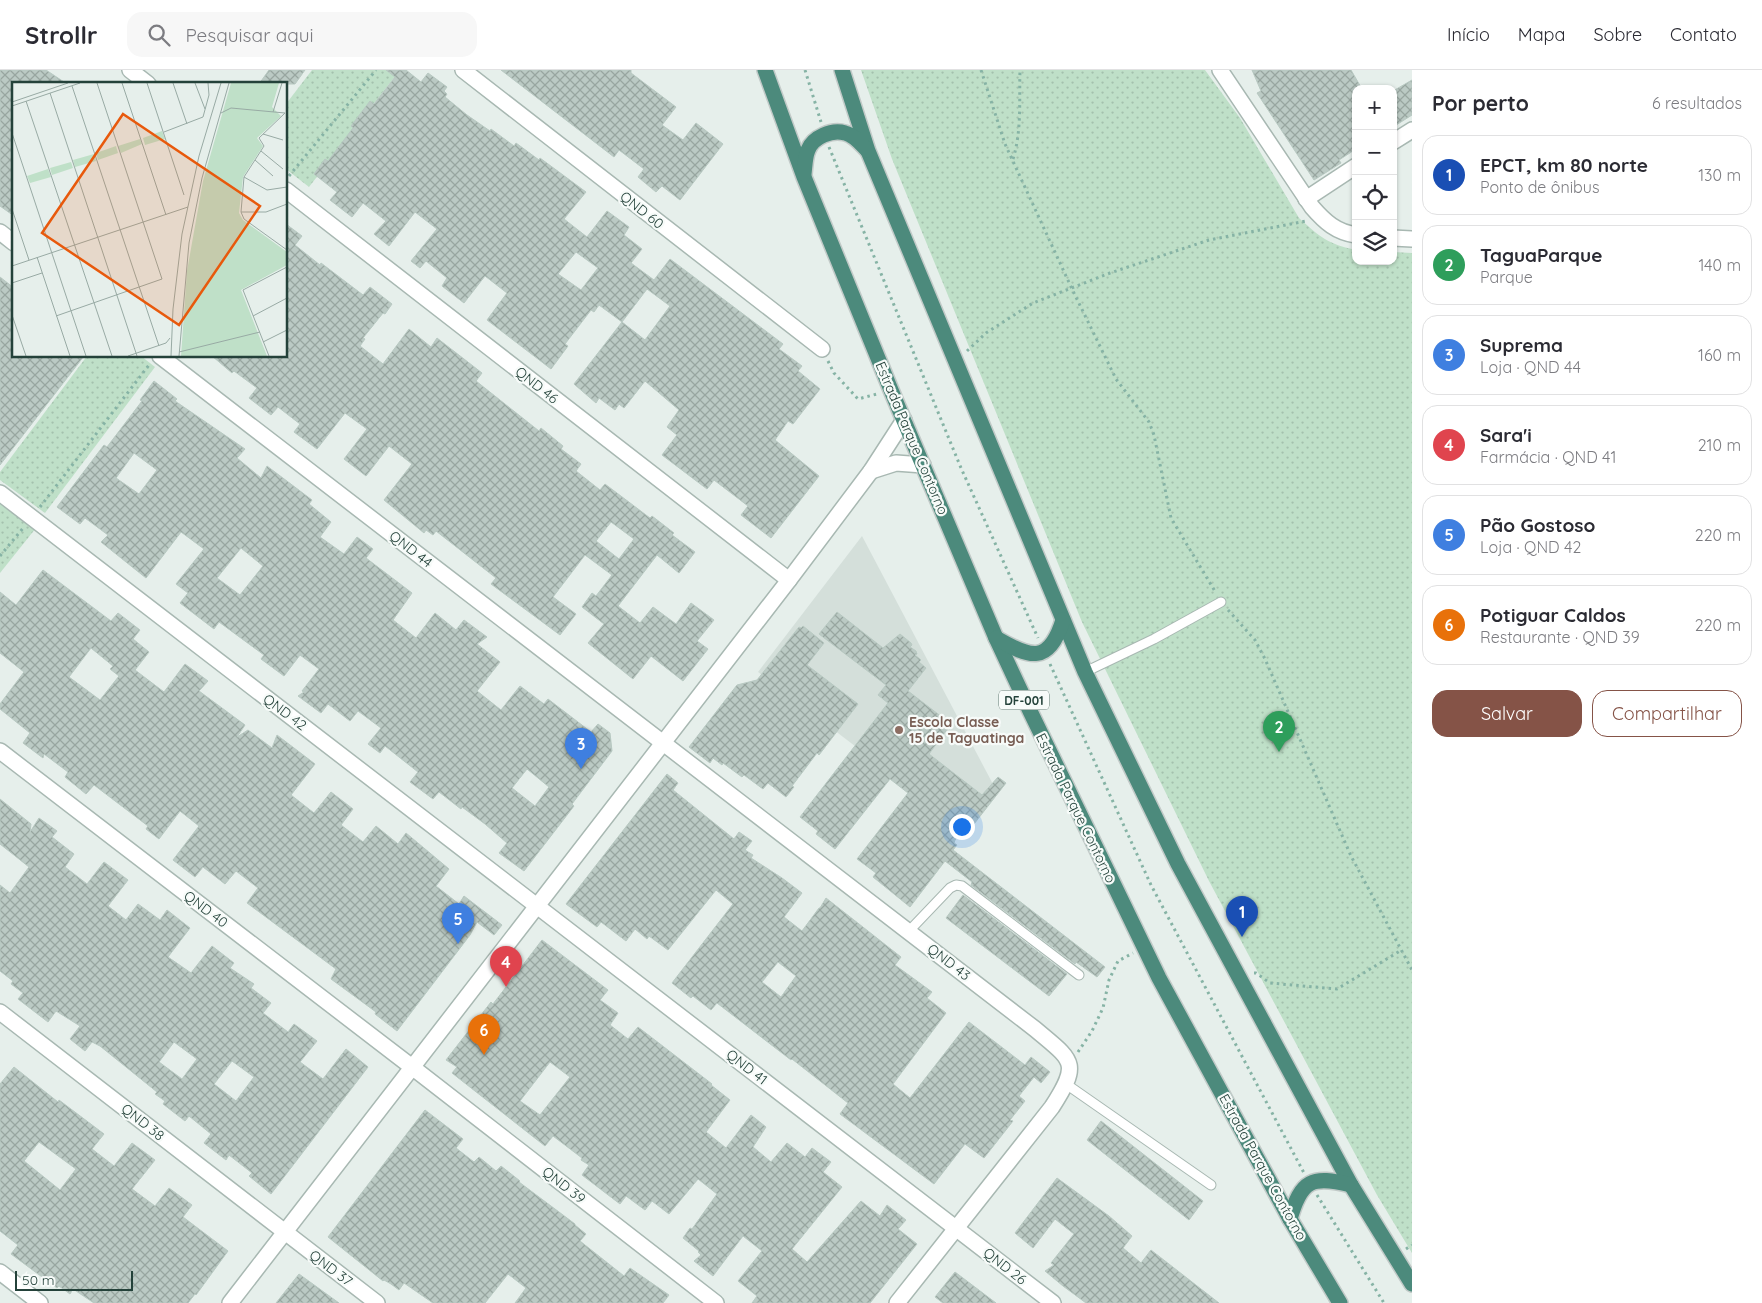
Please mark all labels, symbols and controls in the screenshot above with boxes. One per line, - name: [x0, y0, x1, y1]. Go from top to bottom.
- search box: [127, 12, 477, 57]
- text: Strollr: [25, 20, 97, 50]
- icon: search: [145, 21, 173, 49]
- text: Pesquisar aqui: [185, 23, 314, 47]
- text: Início: [1447, 23, 1490, 46]
- text: Mapa: [1518, 23, 1565, 46]
- text: Sobre: [1593, 23, 1642, 46]
- text: Contato: [1670, 23, 1737, 46]
- inset map: [12, 82, 288, 358]
- map controls: [1352, 85, 1397, 265]
- button: +: [1352, 85, 1397, 130]
- text: Por perto: [1432, 90, 1529, 116]
- text: 6 resultados: [1652, 93, 1742, 113]
- button: −: [1352, 130, 1397, 175]
- text: EPCT, km 80 norte: [1480, 153, 1648, 177]
- text: 1: [1446, 165, 1452, 185]
- text: 130 m: [1698, 165, 1741, 185]
- button: locate: [1352, 175, 1397, 220]
- text: Ponto de ônibus: [1480, 177, 1599, 197]
- street label: QND 60: [616, 187, 668, 233]
- button: layers: [1352, 220, 1397, 265]
- text: TaguaParque: [1480, 243, 1602, 267]
- text: 2: [1444, 255, 1454, 275]
- text: 140 m: [1698, 255, 1741, 275]
- text: Parque: [1480, 267, 1533, 287]
- text: Suprema: [1480, 333, 1563, 357]
- text: 3: [1445, 345, 1453, 365]
- text: 160 m: [1698, 345, 1741, 365]
- text: Loja · QND 44: [1480, 357, 1581, 377]
- street label: Estrada Parque Contorno: [872, 359, 952, 517]
- street label: QND 46: [512, 363, 563, 408]
- text: Sara'i: [1480, 423, 1532, 447]
- text: 4: [1444, 435, 1454, 455]
- text: 210 m: [1698, 435, 1741, 455]
- text: Farmácia · QND 41: [1480, 447, 1616, 467]
- text: Pão Gostoso: [1480, 513, 1595, 537]
- text: 5: [1444, 525, 1454, 545]
- text: 220 m: [1695, 525, 1741, 545]
- street label: QND 44: [386, 527, 436, 571]
- text: Loja · QND 42: [1480, 537, 1581, 557]
- text: Potiguar Caldos: [1480, 603, 1626, 627]
- text: 6: [1445, 615, 1453, 635]
- text: 220 m: [1695, 615, 1741, 635]
- text: Restaurante · QND 39: [1480, 627, 1640, 647]
- street label: QND 42: [260, 690, 311, 734]
- road number: DF-001: [999, 690, 1049, 710]
- button: Salvar: [1432, 690, 1582, 737]
- button: Compartilhar: [1592, 690, 1742, 737]
- pin: 2: [1263, 711, 1295, 752]
- place label: Escola Classe 15 de Taguatinga: [909, 713, 1024, 747]
- marker: Escola Classe 15 de Taguatinga: [893, 724, 905, 736]
- pin: 3: [565, 728, 597, 769]
- street label: Estrada Parque Contorno: [1032, 730, 1120, 886]
- your location: [949, 814, 975, 840]
- street label: QND 40: [180, 887, 232, 931]
- pin: 1: [1226, 896, 1258, 937]
- pin: 5: [442, 903, 474, 944]
- street label: QND 43: [924, 940, 974, 984]
- pin: 4: [490, 946, 522, 987]
- pin: 6: [468, 1014, 500, 1055]
- street label: QND 41: [723, 1045, 771, 1089]
- street label: Estrada Parque Contorno: [1215, 1091, 1311, 1243]
- street label: QND 38: [118, 1100, 168, 1144]
- street label: QND 39: [539, 1162, 589, 1208]
- street label: QND 26: [980, 1243, 1031, 1289]
- street label: QND 37: [306, 1246, 356, 1290]
- scale bar: [15, 1268, 132, 1291]
- text: 50 m: [22, 1271, 55, 1289]

